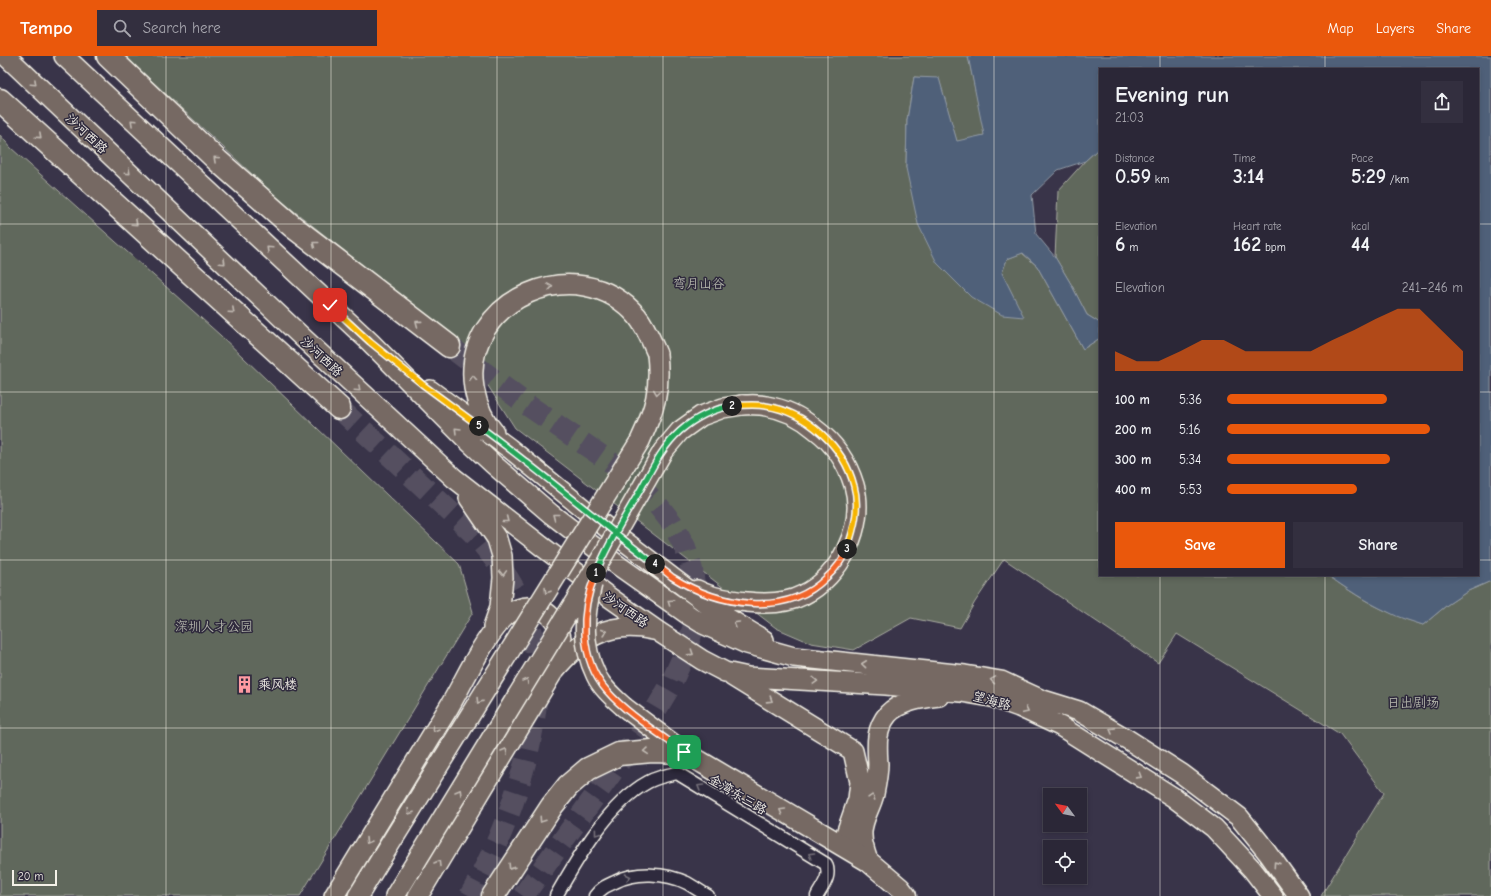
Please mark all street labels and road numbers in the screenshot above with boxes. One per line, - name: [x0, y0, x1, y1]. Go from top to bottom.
- street label: 沙河西路: [63, 110, 111, 157]
- street label: 沙河西路: [298, 333, 346, 380]
- street label: 沙河西路: [600, 588, 651, 630]
- street label: 望海路: [971, 688, 1013, 713]
- street label: 金湾东三路: [706, 771, 769, 818]

